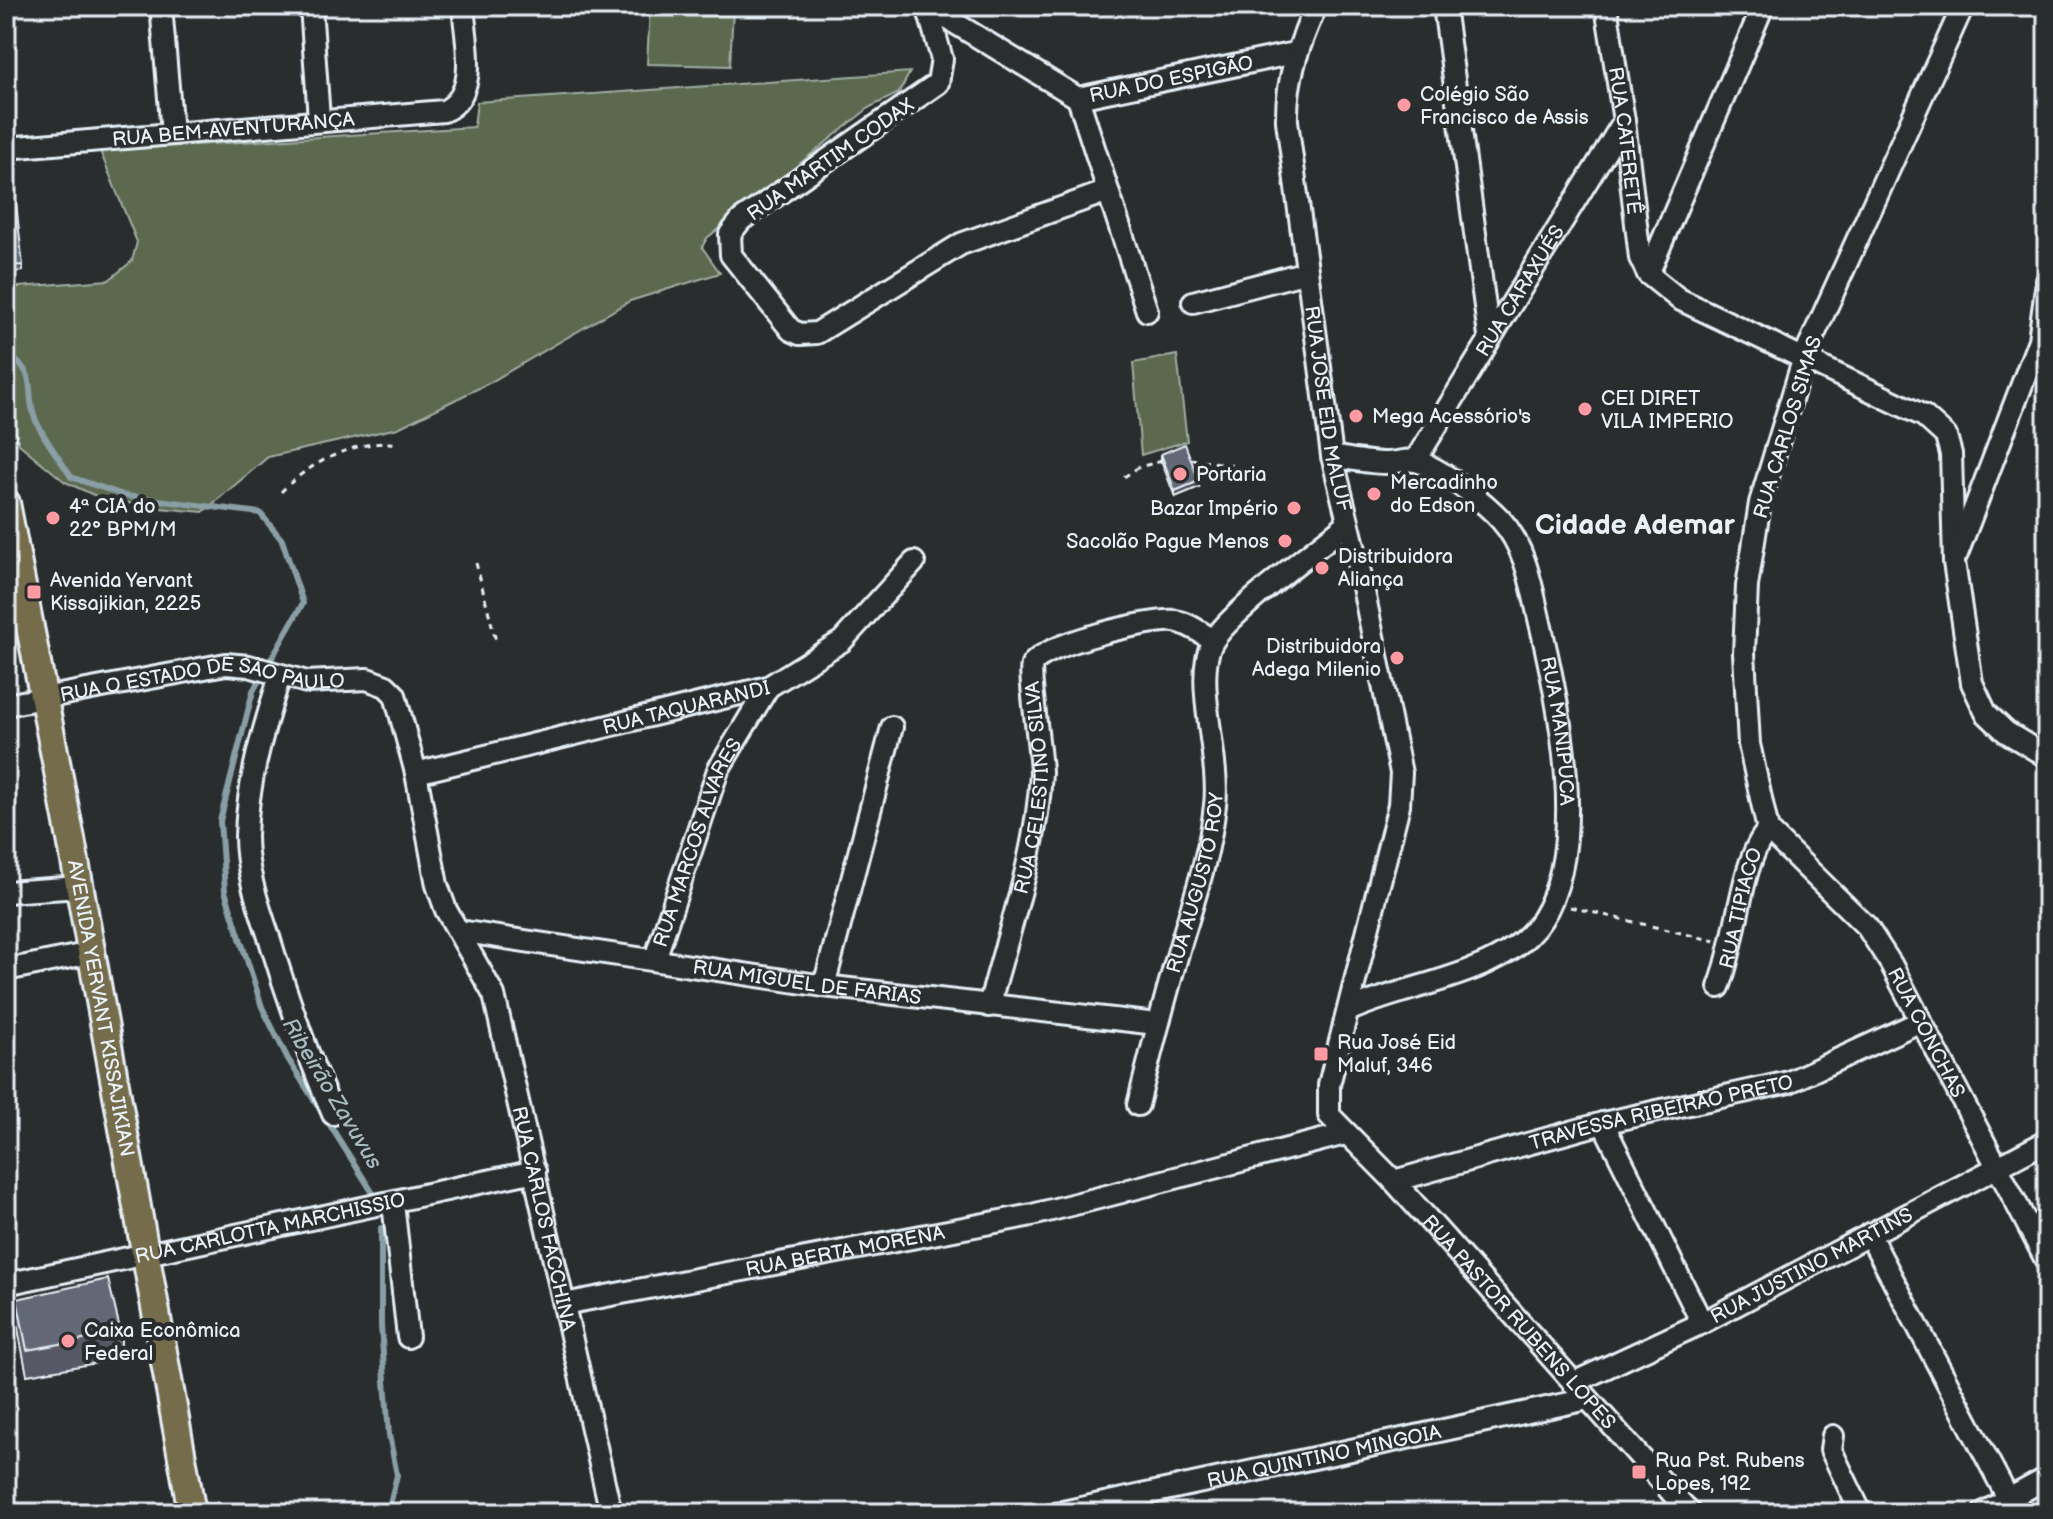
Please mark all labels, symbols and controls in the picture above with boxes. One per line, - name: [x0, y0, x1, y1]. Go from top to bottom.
- street label: RUA DO ESPIGÃO: [1087, 51, 1255, 108]
- street label: RUA CATERETÊ: [1603, 65, 1647, 216]
- place label: Colégio São Francisco de Assis: [1420, 83, 1589, 130]
- street label: RUA MARTIM CODAX: [743, 93, 919, 226]
- marker: Colégio São Francisco de Assis: [1395, 96, 1413, 114]
- street label: RUA BEM-AVENTURANÇA: [111, 108, 356, 152]
- street label: RUA CARAXUÉS: [1471, 221, 1570, 361]
- street label: RUA JOSÉ EID MALUF: [1299, 304, 1356, 514]
- street label: RUA CARLOS SIMAS: [1749, 333, 1827, 522]
- place label: CEI DIRET VILA IMPERIO: [1601, 387, 1734, 434]
- marker: CEI DIRET VILA IMPERIO: [1576, 400, 1594, 418]
- place label: Mega Acessório's: [1372, 405, 1531, 429]
- marker: Mega Acessório's: [1347, 407, 1365, 425]
- place label: Portaria: [1196, 463, 1267, 487]
- marker: Portaria: [1171, 465, 1189, 483]
- place label: Mercadinho do Edson: [1390, 471, 1498, 518]
- marker: Mercadinho do Edson: [1365, 485, 1383, 503]
- place label: 4ª CIA do 22° BPM/M: [69, 495, 176, 542]
- place label: Bazar Império: [1150, 497, 1278, 521]
- marker: Bazar Império: [1285, 499, 1303, 517]
- marker: 4ª CIA do 22° BPM/M: [44, 509, 62, 527]
- district label: Cidade Ademar: [1535, 509, 1736, 542]
- place label: Sacolão Pague Menos: [1066, 530, 1269, 554]
- marker: Sacolão Pague Menos: [1276, 532, 1294, 550]
- place label: Distribuidora Aliança: [1338, 545, 1453, 592]
- marker: Distribuidora Aliança: [1313, 559, 1331, 577]
- place label: Avenida Yervant Kissajikian, 2225: [50, 569, 201, 616]
- marker: Avenida Yervant Kissajikian, 2225: [25, 583, 43, 601]
- place label: Distribuidora Adega Milenio: [1252, 635, 1381, 682]
- marker: Distribuidora Adega Milenio: [1388, 649, 1406, 667]
- street label: RUA O ESTADO DE SÃO PAULO: [58, 653, 345, 708]
- street label: RUA MANIPUCA: [1535, 654, 1578, 807]
- street label: RUA TAQUARANDI: [600, 676, 772, 740]
- street label: RUA CELESTINO SILVA: [1010, 680, 1054, 897]
- street label: RUA MARCOS ALVARES: [649, 734, 747, 950]
- street label: RUA AUGUSTO ROY: [1162, 791, 1229, 976]
- street label: RUA TIPIACO: [1715, 844, 1768, 971]
- street label: AVENIDA YERVANT KISSAJIKIAN: [62, 858, 139, 1159]
- street label: RUA MIGUEL DE FARIAS: [691, 955, 923, 1010]
- street label: RUA CONCHAS: [1882, 964, 1970, 1102]
- water label: Ribeirão Zavuvus: [276, 1013, 388, 1174]
- place label: Rua José Eid Maluf, 346: [1337, 1031, 1456, 1078]
- marker: Rua José Eid Maluf, 346: [1312, 1045, 1330, 1063]
- street label: TRAVESSA RIBEIRÃO PRETO: [1527, 1070, 1795, 1156]
- street label: RUA CARLOS FACCHINA: [506, 1104, 581, 1334]
- street label: RUA CARLOTTA MARCHISSIO: [133, 1188, 408, 1269]
- street label: RUA JUSTINO MARTINS: [1707, 1203, 1917, 1329]
- street label: RUA PASTOR RUBENS LOPES: [1417, 1210, 1621, 1435]
- street label: RUA BERTA MORENA: [744, 1221, 947, 1282]
- place label: Caixa Econômica Federal: [84, 1319, 241, 1366]
- marker: Caixa Econômica Federal: [59, 1332, 77, 1350]
- street label: RUA QUINTINO MINGOIA: [1205, 1420, 1444, 1494]
- place label: Rua Pst. Rubens Lopes, 192: [1655, 1449, 1805, 1496]
- marker: Rua Pst. Rubens Lopes, 192: [1630, 1463, 1648, 1481]

